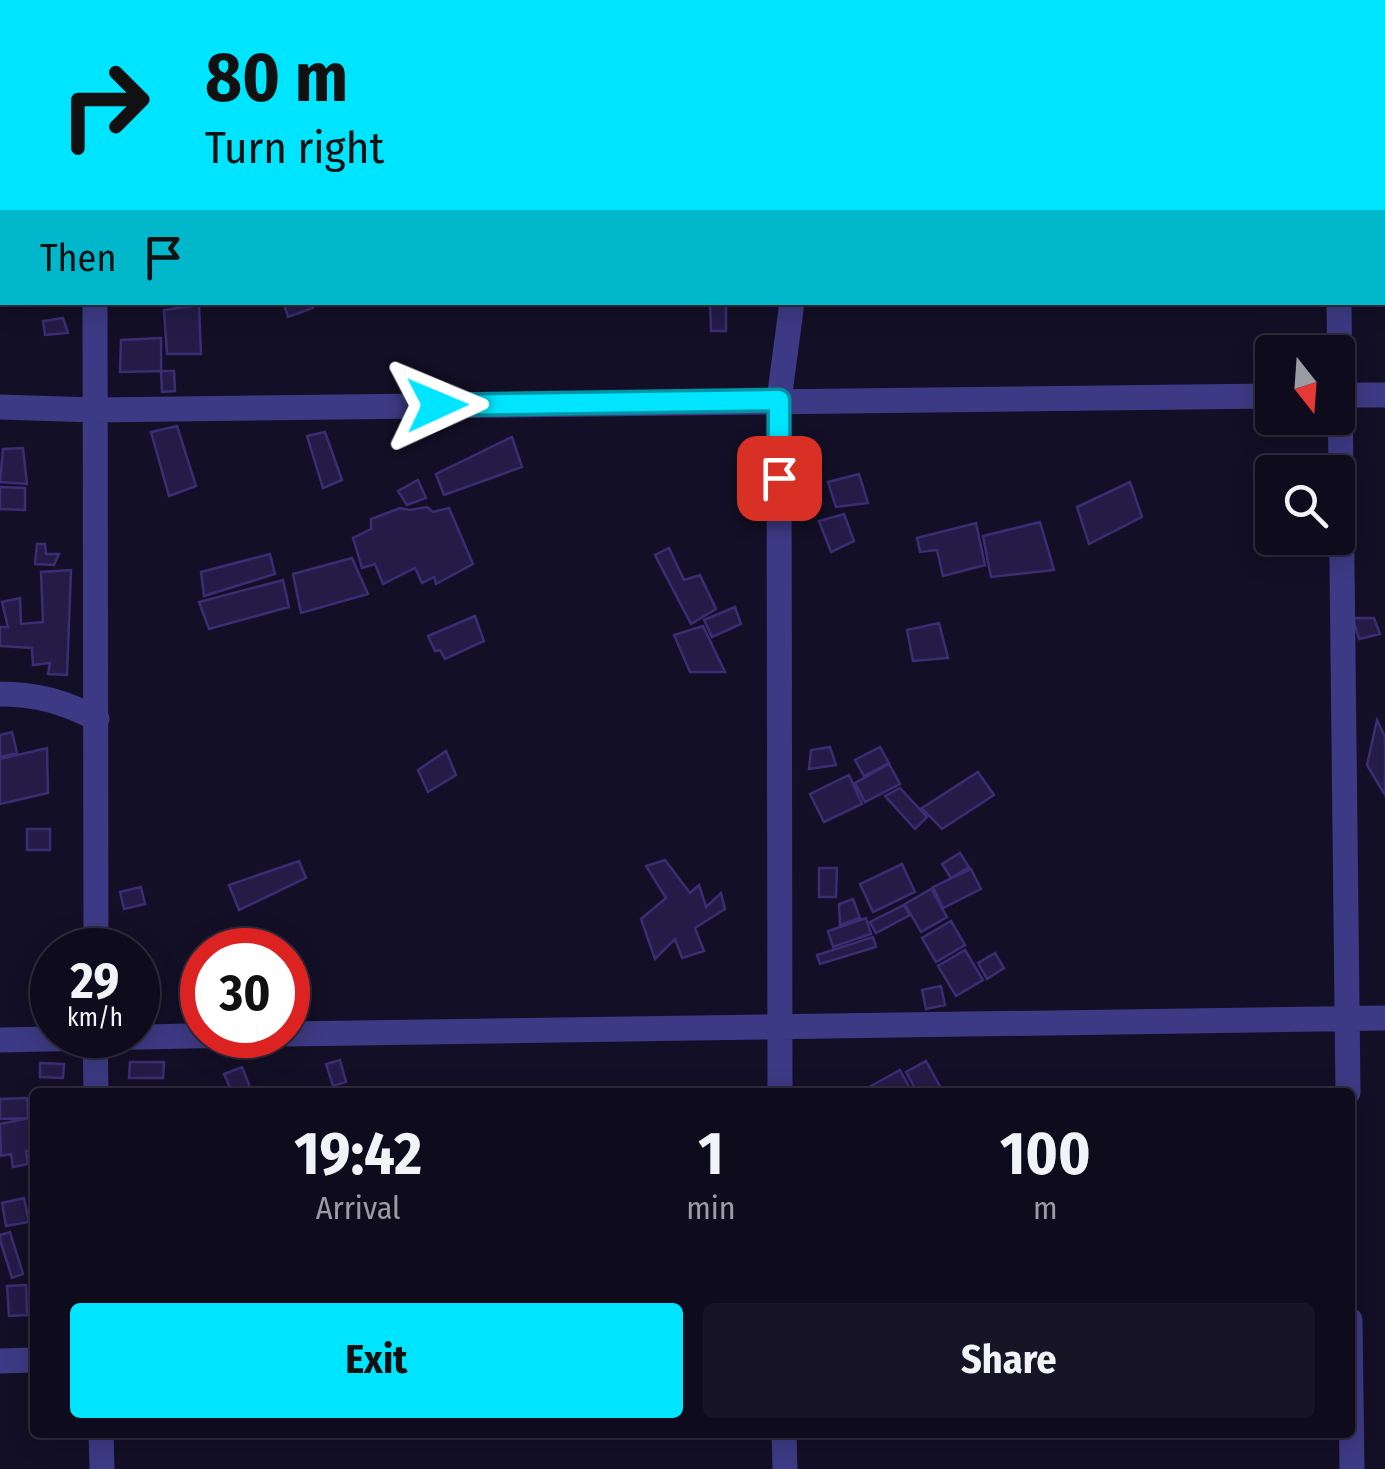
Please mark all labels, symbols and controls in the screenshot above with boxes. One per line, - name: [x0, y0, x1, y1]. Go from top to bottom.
- text: 80 m: [205, 36, 348, 120]
- icon: right: [40, 40, 170, 170]
- text: Turn right: [205, 121, 384, 175]
- icon: arrive: [136, 230, 191, 285]
- text: Then: [40, 235, 116, 281]
- north arrow: [1255, 335, 1355, 435]
- map controls: [1255, 335, 1355, 555]
- position arrow: [385, 353, 489, 457]
- pin: [737, 436, 822, 521]
- icon: arrive: [752, 451, 807, 506]
- button: search: [1255, 455, 1355, 555]
- speed limit sign: 30: [180, 928, 310, 1058]
- text: 29: [71, 951, 119, 1011]
- text: km/h: [67, 1003, 123, 1033]
- text: 19:42: [294, 1118, 422, 1190]
- text: 1: [698, 1118, 724, 1190]
- text: 100: [1000, 1118, 1091, 1190]
- text: Arrival: [316, 1189, 401, 1227]
- text: min: [686, 1189, 736, 1227]
- text: m: [1033, 1189, 1058, 1227]
- button: Exit: [70, 1303, 683, 1418]
- button: Share: [703, 1303, 1315, 1418]

